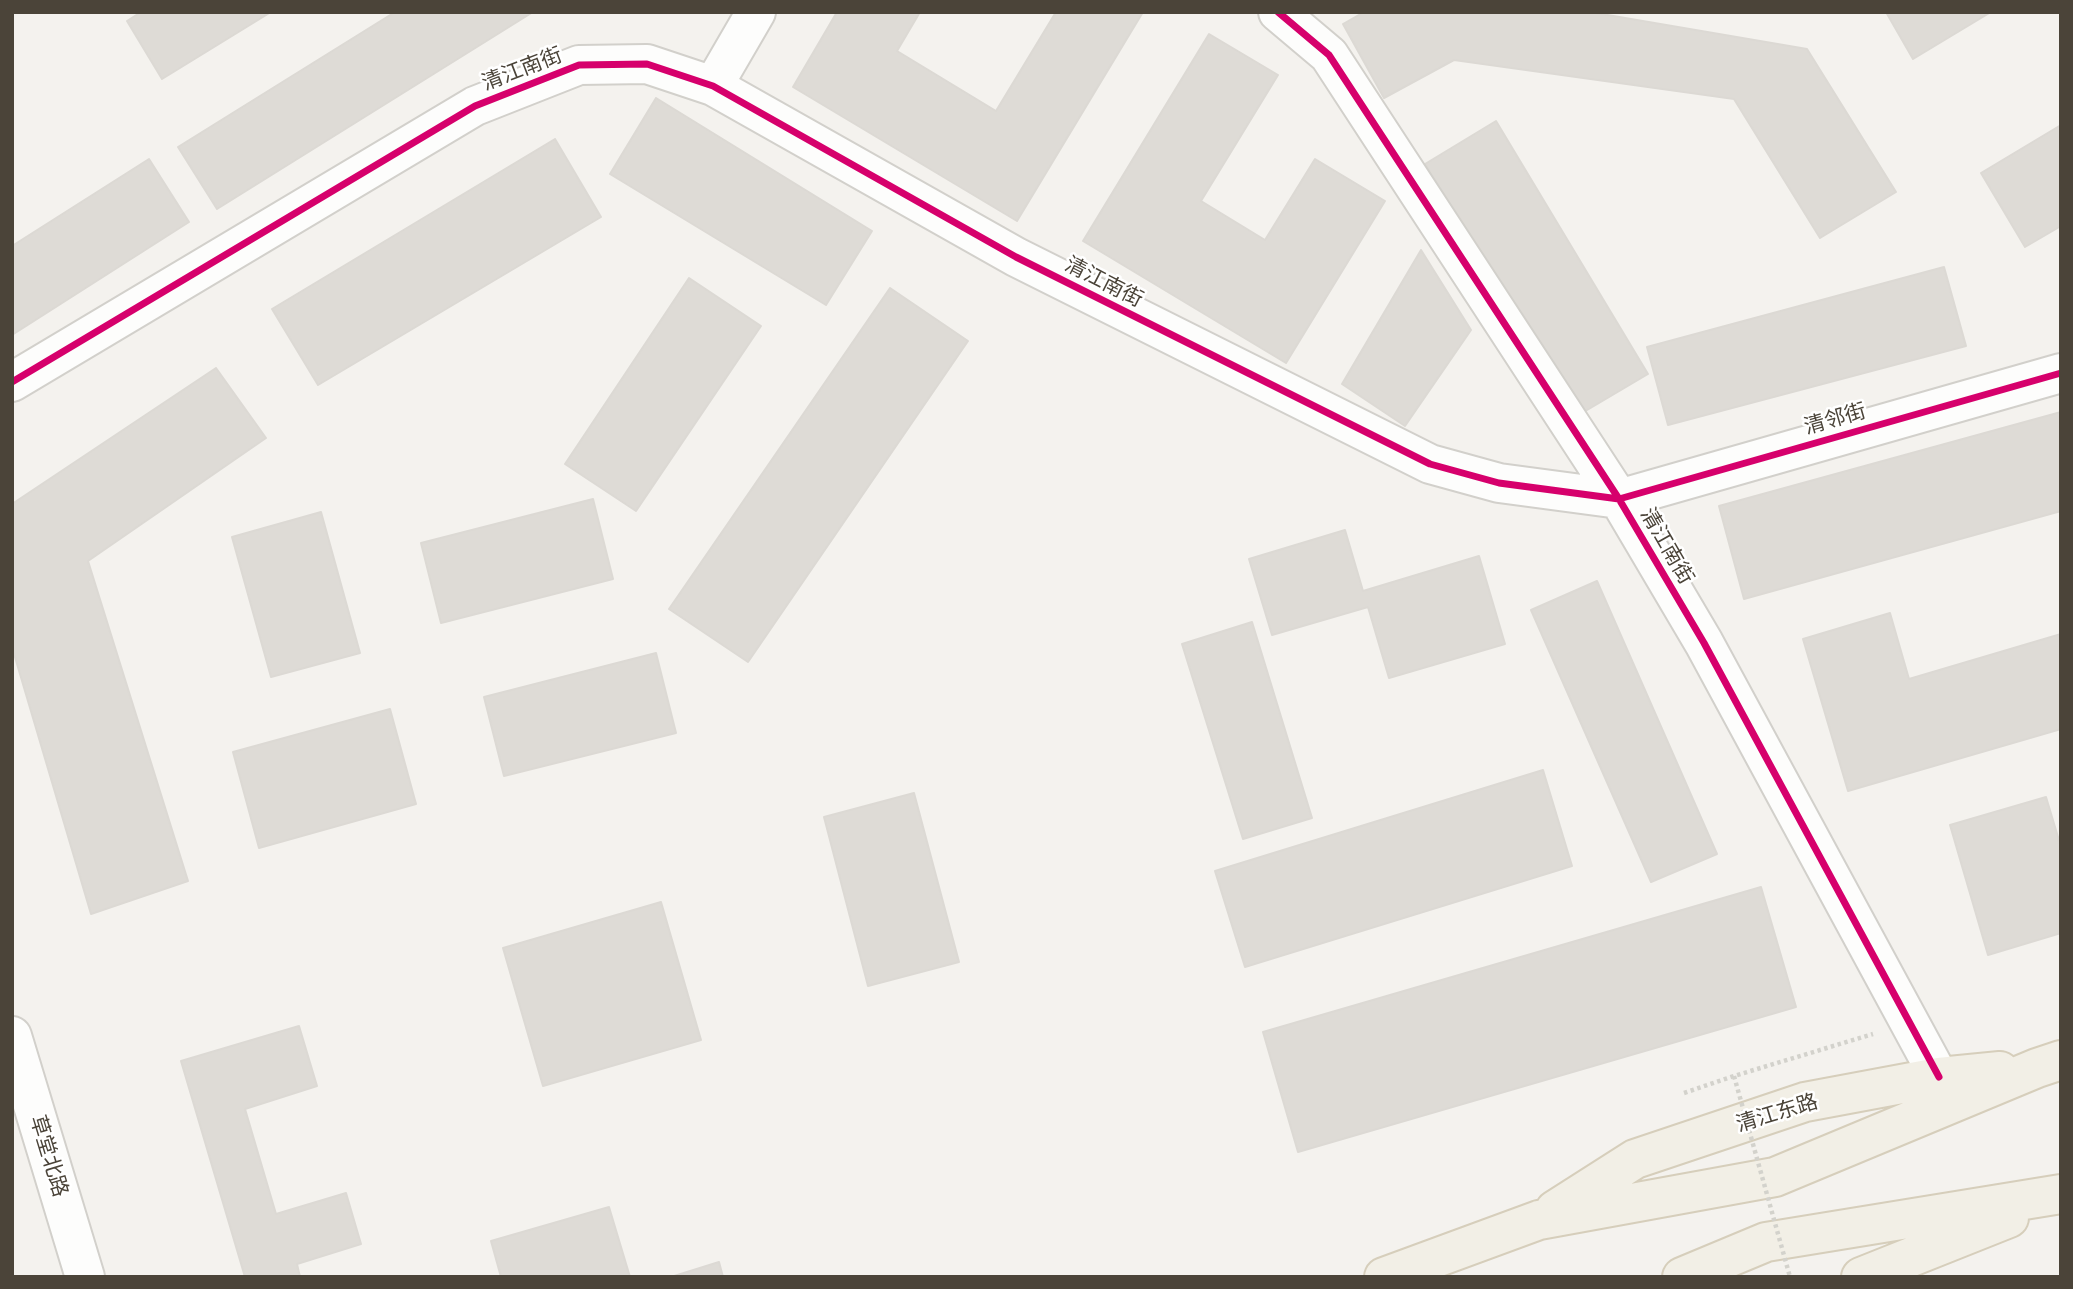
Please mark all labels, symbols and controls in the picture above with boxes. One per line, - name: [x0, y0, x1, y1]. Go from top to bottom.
- street label: 清江南街: [478, 42, 566, 96]
- street label: 清江南街: [1061, 252, 1147, 312]
- street label: 清邻街: [1801, 398, 1869, 440]
- street label: 清江南街: [1635, 503, 1699, 589]
- street label: 清江东路: [1733, 1089, 1821, 1137]
- street label: 草堂北路: [25, 1112, 73, 1200]

